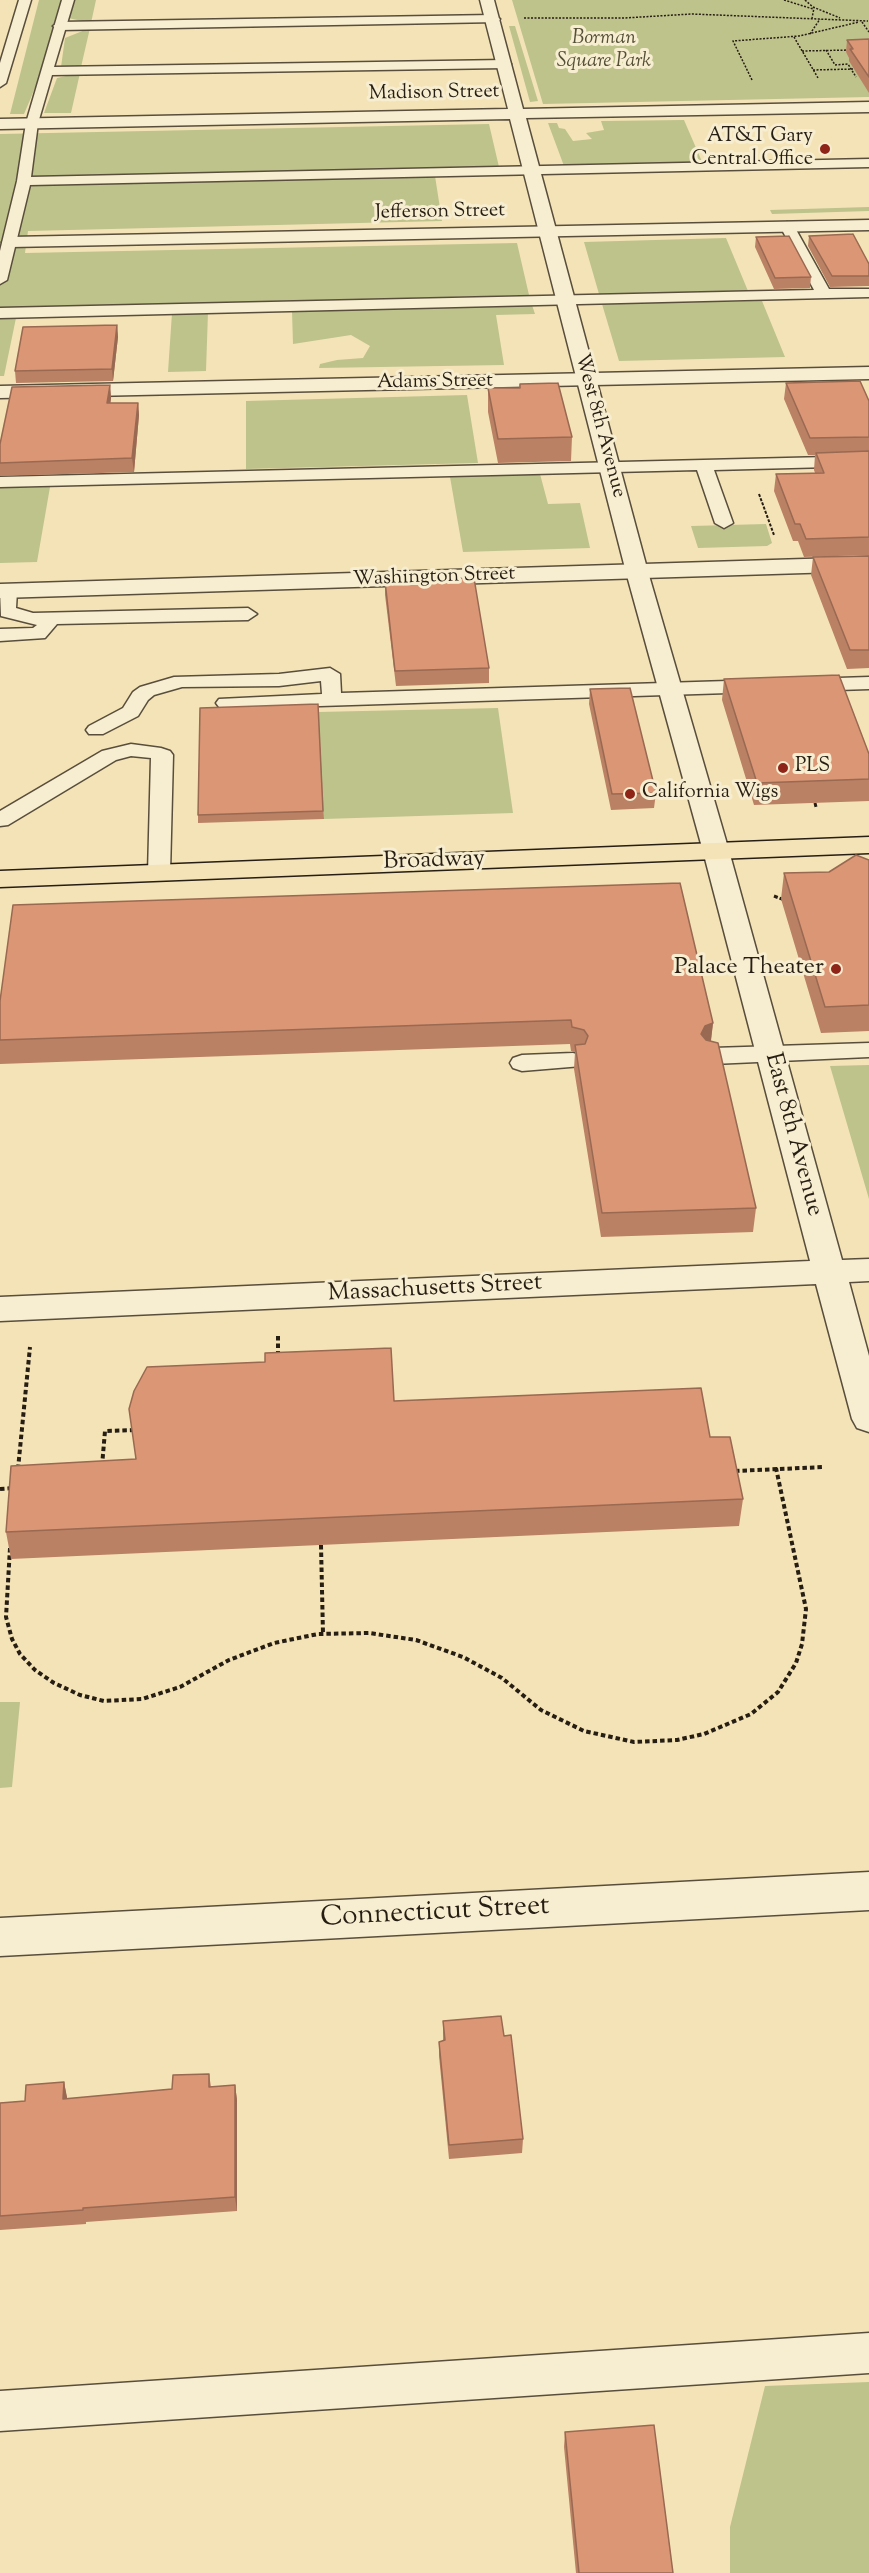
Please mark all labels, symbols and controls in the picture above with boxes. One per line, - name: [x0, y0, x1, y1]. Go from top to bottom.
- park label: Borman Square Park: [557, 28, 651, 75]
- street label: Madison Street: [368, 81, 500, 107]
- place label: AT&T Gary Central Office: [692, 126, 813, 173]
- marker: AT&T Gary Central Office: [818, 142, 832, 156]
- street label: Jefferson Street: [375, 200, 505, 226]
- street label: West 8th Avenue: [568, 351, 630, 501]
- street label: Adams Street: [377, 370, 493, 396]
- street label: Washington Street: [352, 563, 516, 593]
- place label: PLS: [795, 756, 830, 780]
- marker: PLS: [776, 761, 790, 775]
- place label: California Wigs: [642, 782, 778, 806]
- marker: California Wigs: [623, 787, 637, 801]
- street label: Broadway: [383, 846, 485, 878]
- place label: Palace Theater: [674, 955, 824, 983]
- marker: Palace Theater: [829, 962, 843, 976]
- street label: East 8th Avenue: [756, 1050, 828, 1220]
- street label: Massachusetts Street: [327, 1270, 543, 1310]
- street label: Connecticut Street: [320, 1891, 550, 1937]

